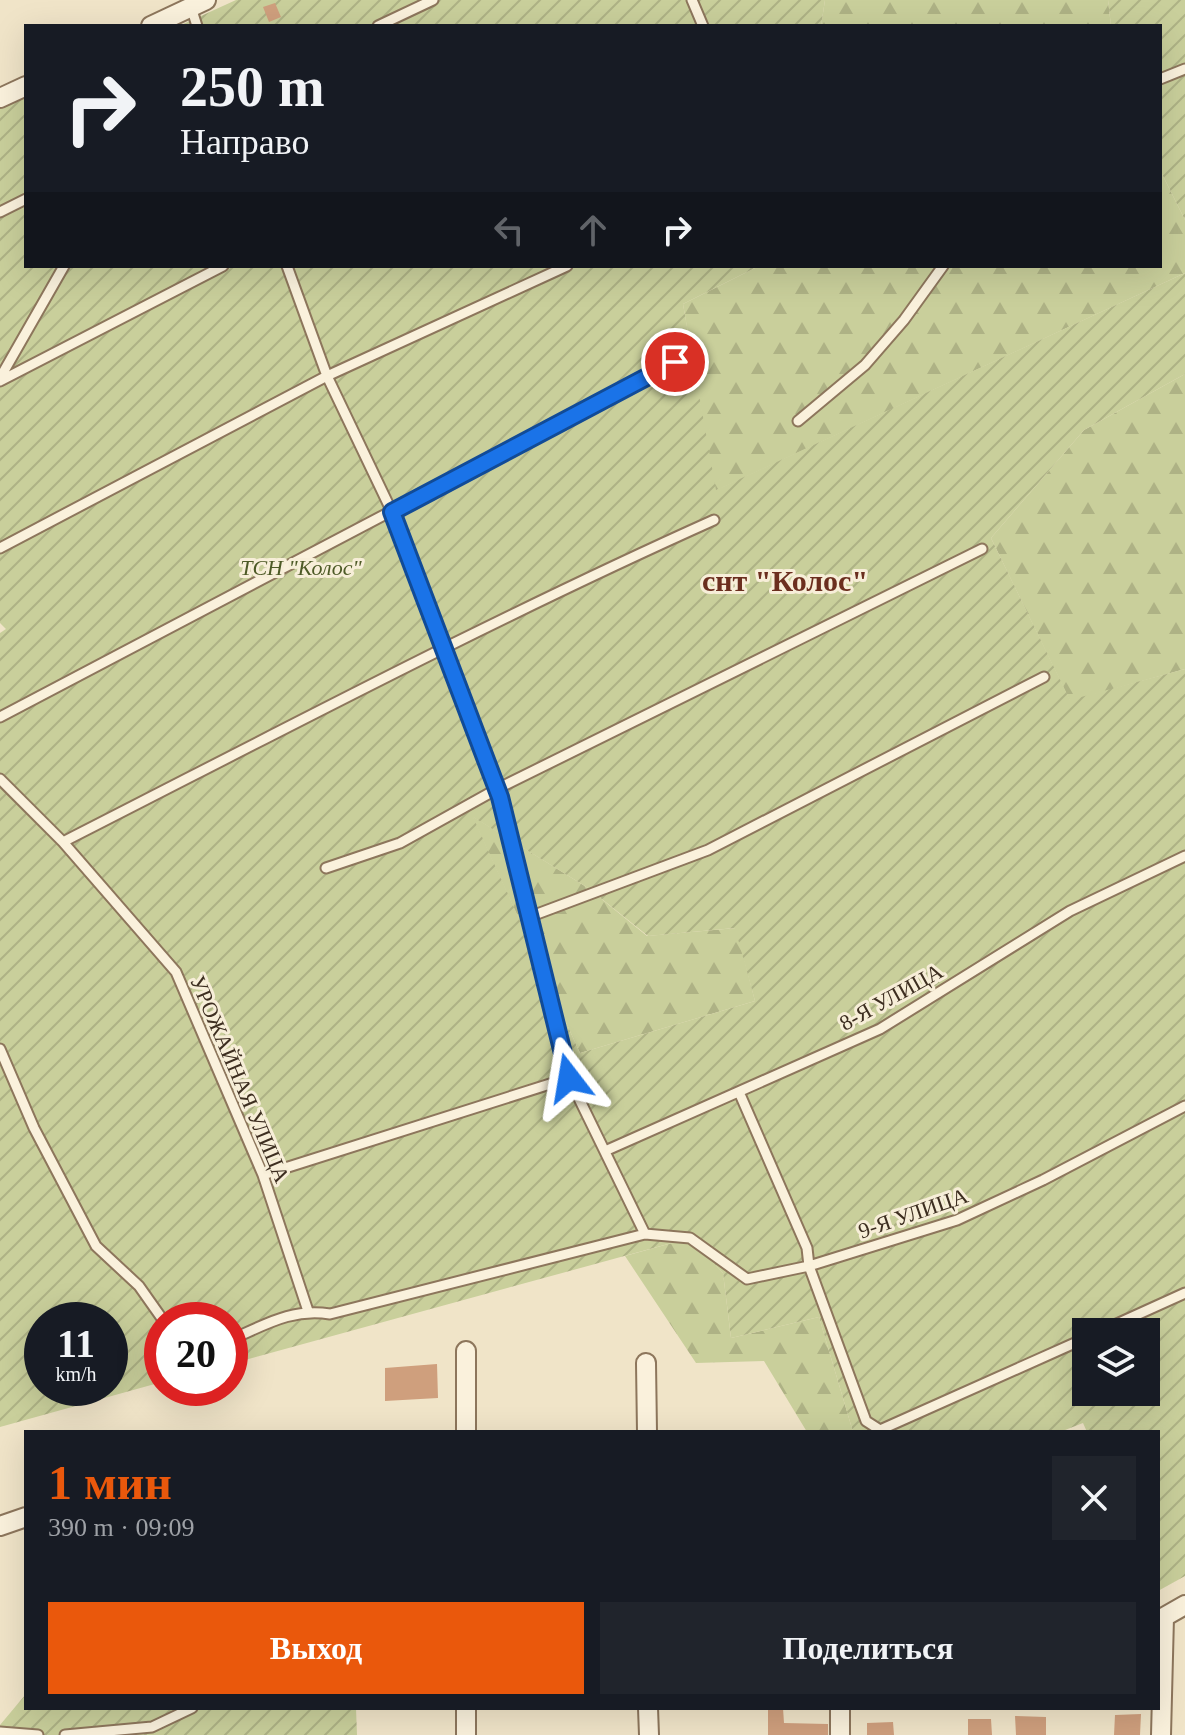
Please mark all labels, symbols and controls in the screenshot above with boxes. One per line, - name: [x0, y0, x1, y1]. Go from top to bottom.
- icon: right: [48, 56, 152, 160]
- text: 250 m: [180, 56, 325, 118]
- text: Направо: [180, 122, 310, 162]
- icon: left: [487, 208, 531, 252]
- icon: ahead: [571, 208, 615, 252]
- icon: right: [655, 208, 699, 252]
- pin: [641, 328, 709, 396]
- icon: arrive: [653, 340, 697, 384]
- park label: ТСН "Колос": [240, 555, 363, 580]
- district label: снт "Колос": [702, 564, 868, 597]
- street label: 8-Я УЛИЦА: [835, 958, 947, 1036]
- street label: УРОЖАЙНАЯ УЛИЦА: [185, 972, 295, 1186]
- position arrow: [527, 1036, 611, 1120]
- street label: 9-Я УЛИЦА: [855, 1183, 971, 1243]
- speed limit sign: 20: [144, 1302, 248, 1406]
- map controls: [1072, 1318, 1160, 1406]
- button: layers: [1072, 1318, 1160, 1406]
- text: 11: [57, 1321, 95, 1366]
- text: km/h: [55, 1363, 97, 1385]
- text: 1 мин: [48, 1456, 172, 1509]
- button: close: [1052, 1456, 1136, 1540]
- text: 390 m · 09:09: [48, 1513, 195, 1542]
- button: Выход: [48, 1602, 584, 1694]
- button: Поделиться: [600, 1602, 1136, 1694]

